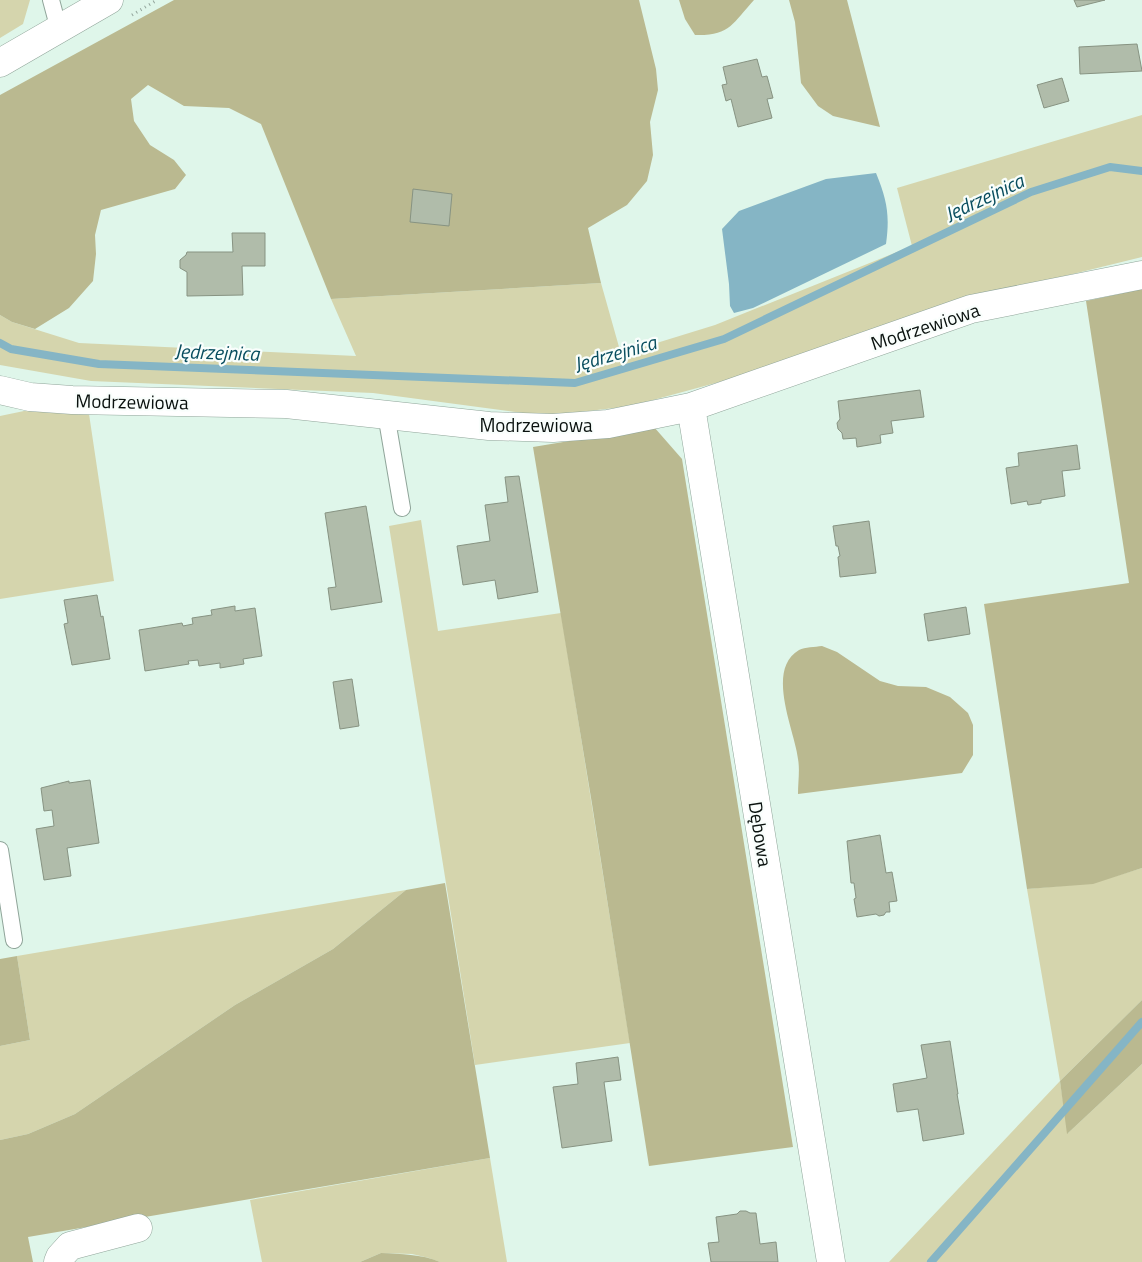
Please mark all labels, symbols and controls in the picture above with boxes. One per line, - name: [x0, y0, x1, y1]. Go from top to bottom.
- water label: Jędrzejnica: [939, 165, 1030, 229]
- street label: Modrzewiowa: [867, 295, 984, 357]
- water label: Jędrzejnica: [570, 326, 661, 380]
- water label: Jędrzejnica: [174, 335, 261, 369]
- street label: Modrzewiowa: [75, 386, 189, 416]
- street label: Modrzewiowa: [479, 410, 593, 439]
- street label: Dębowa: [742, 799, 781, 869]

